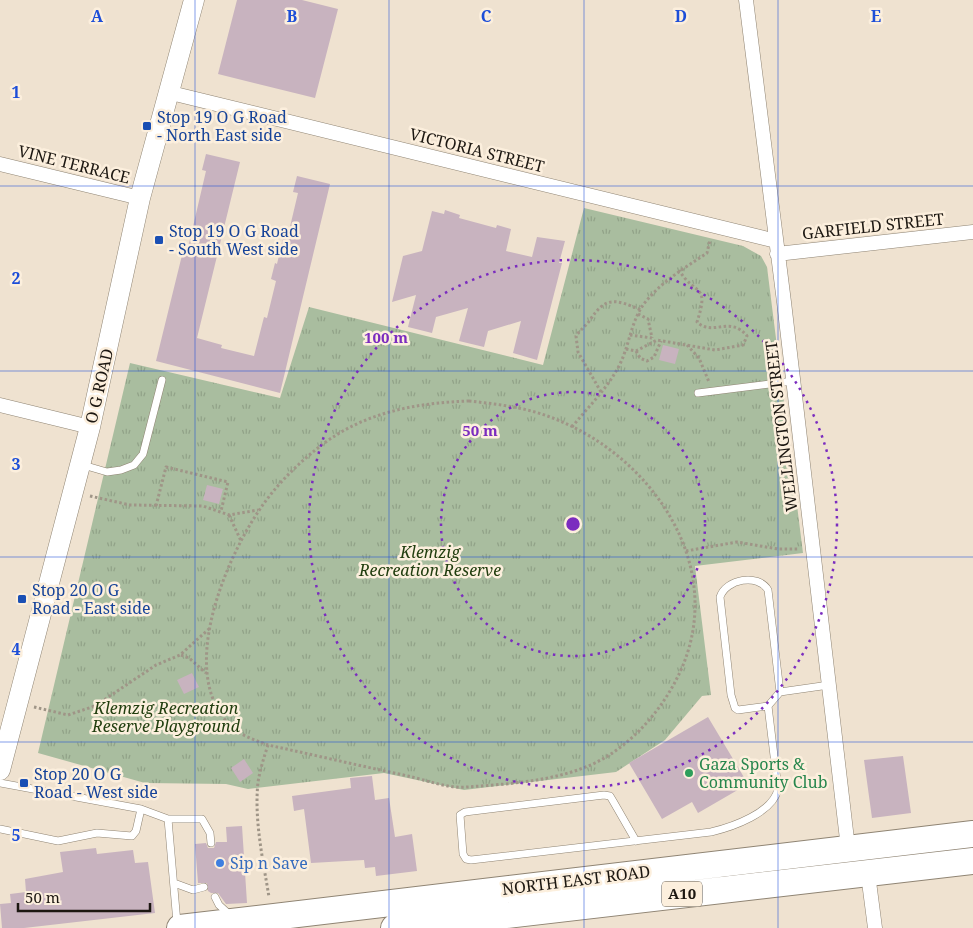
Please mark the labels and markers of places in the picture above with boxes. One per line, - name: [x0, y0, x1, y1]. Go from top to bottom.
- place label: Stop 19 O G Road - North East side: [157, 106, 287, 146]
- marker: Stop 19 O G Road - North East side: [141, 120, 153, 132]
- place label: Stop 19 O G Road - South West side: [169, 220, 299, 260]
- marker: Stop 19 O G Road - South West side: [153, 234, 165, 246]
- centre of rings: [564, 515, 582, 533]
- place label: Stop 20 O G Road - East side: [32, 579, 151, 619]
- marker: Stop 20 O G Road - East side: [16, 593, 28, 605]
- place label: Gaza Sports & Community Club: [699, 753, 828, 793]
- place label: Stop 20 O G Road - West side: [34, 763, 158, 803]
- marker: Gaza Sports & Community Club: [683, 767, 695, 779]
- marker: Stop 20 O G Road - West side: [18, 777, 30, 789]
- place label: Sip n Save: [230, 852, 308, 874]
- marker: Sip n Save: [214, 857, 226, 869]

